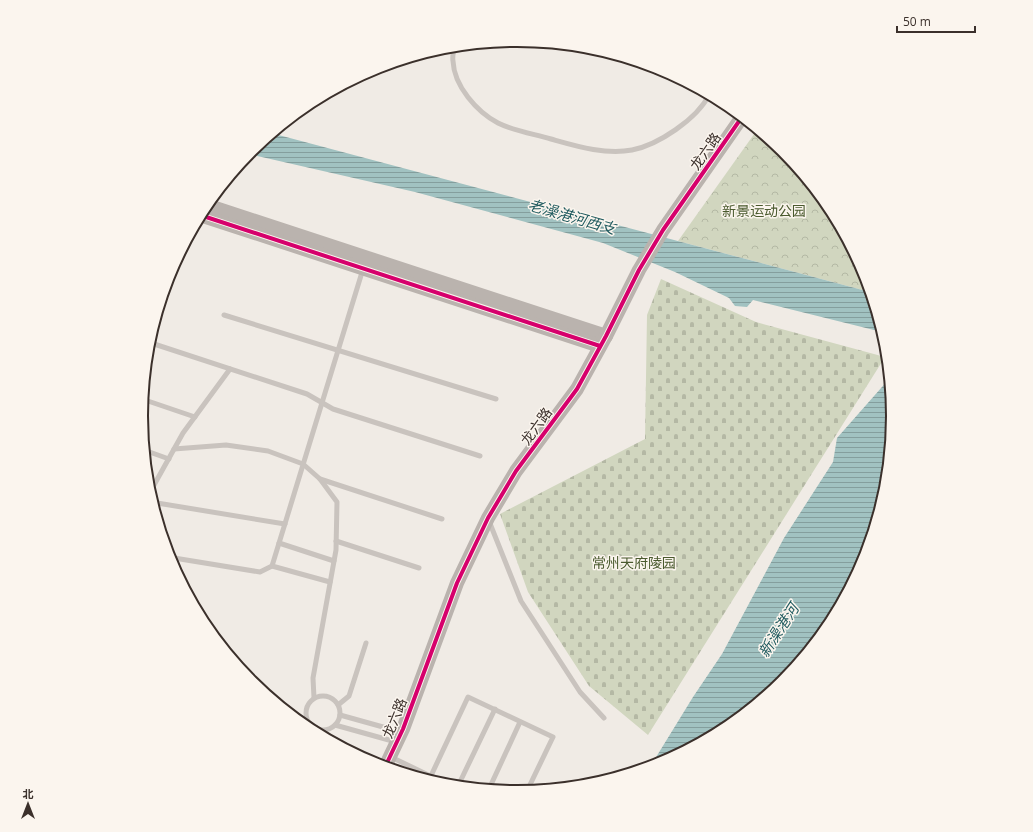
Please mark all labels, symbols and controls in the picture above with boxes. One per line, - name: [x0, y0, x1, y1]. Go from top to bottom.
- scale bar: [897, 8, 975, 34]
- text: 50 m: [903, 13, 931, 30]
- street label: 龙六路: [685, 128, 725, 174]
- water label: 老澡港河西支: [526, 194, 620, 239]
- park label: 新景运动公园: [722, 201, 806, 220]
- street label: 龙六路: [516, 403, 556, 449]
- park label: 常州天府陵园: [592, 553, 676, 572]
- water label: 新澡港河: [753, 597, 804, 661]
- street label: 龙六路: [377, 695, 411, 741]
- north arrow: [8, 784, 48, 824]
- text: 北: [23, 786, 34, 801]

